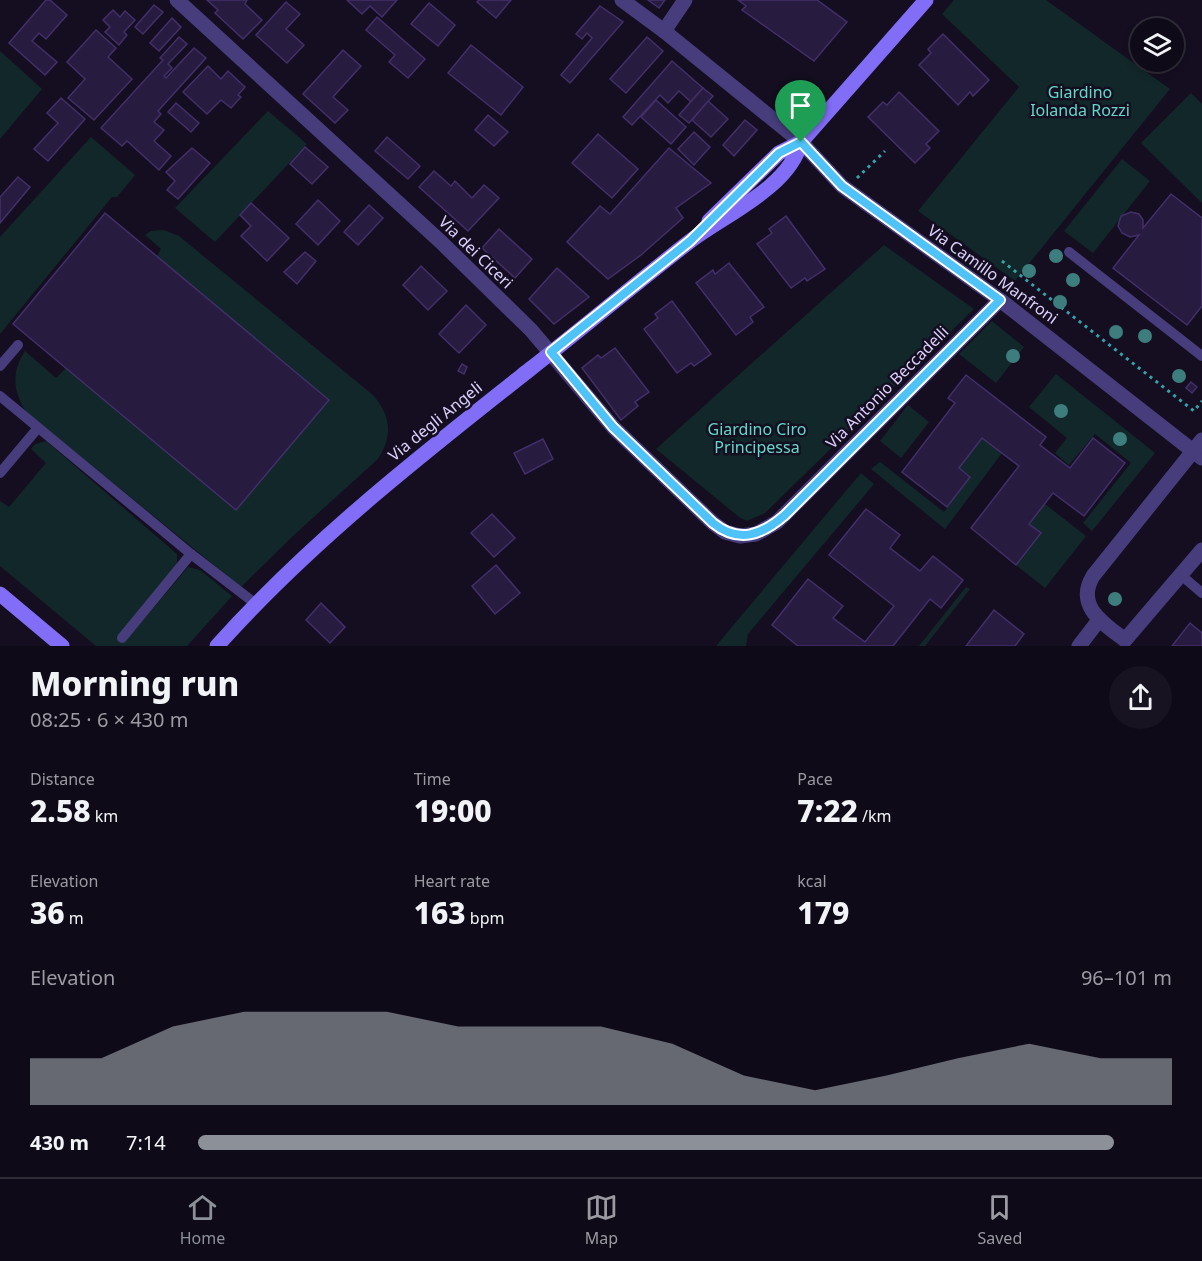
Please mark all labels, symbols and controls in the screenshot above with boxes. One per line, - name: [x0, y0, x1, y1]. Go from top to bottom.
- map controls: [1130, 18, 1184, 72]
- button: layers: [1130, 18, 1184, 72]
- pin: [775, 80, 826, 142]
- park label: Giardino Iolanda Rozzi: [1030, 81, 1130, 121]
- icon: arrive: [784, 89, 817, 122]
- street label: Via dei Ciceri: [434, 211, 518, 293]
- street label: Via Camillo Manfroni: [923, 219, 1063, 329]
- street label: Via Antonio Beccadelli: [821, 321, 953, 453]
- street label: Via degli Angeli: [383, 376, 487, 466]
- park label: Giardino Ciro Principessa: [708, 418, 806, 458]
- text: Morning run: [30, 661, 239, 706]
- button: share: [1109, 666, 1172, 729]
- text: 08:25 · 6 × 430 m: [30, 706, 188, 733]
- text: Distance: [30, 768, 95, 790]
- text: Time: [414, 768, 451, 790]
- text: Pace: [797, 768, 833, 790]
- text: 2.58: [30, 790, 91, 831]
- text: 19:00: [414, 790, 492, 831]
- text: 7:22: [797, 790, 858, 831]
- text: km: [91, 805, 118, 827]
- text: /km: [858, 805, 892, 827]
- text: Elevation: [30, 870, 98, 892]
- text: Heart rate: [414, 870, 490, 892]
- text: kcal: [797, 870, 827, 892]
- text: 36: [30, 892, 65, 933]
- text: 163: [414, 892, 466, 933]
- text: 179: [797, 892, 849, 933]
- text: m: [65, 907, 84, 929]
- text: bpm: [466, 907, 505, 929]
- text: Elevation: [30, 964, 115, 991]
- text: 96–101 m: [1081, 964, 1172, 991]
- text: 430 m: [30, 1129, 89, 1156]
- text: 7:14: [126, 1129, 166, 1156]
- tab: Home: [180, 1191, 225, 1249]
- tab: Map: [585, 1191, 618, 1249]
- tab: Saved: [977, 1191, 1022, 1249]

